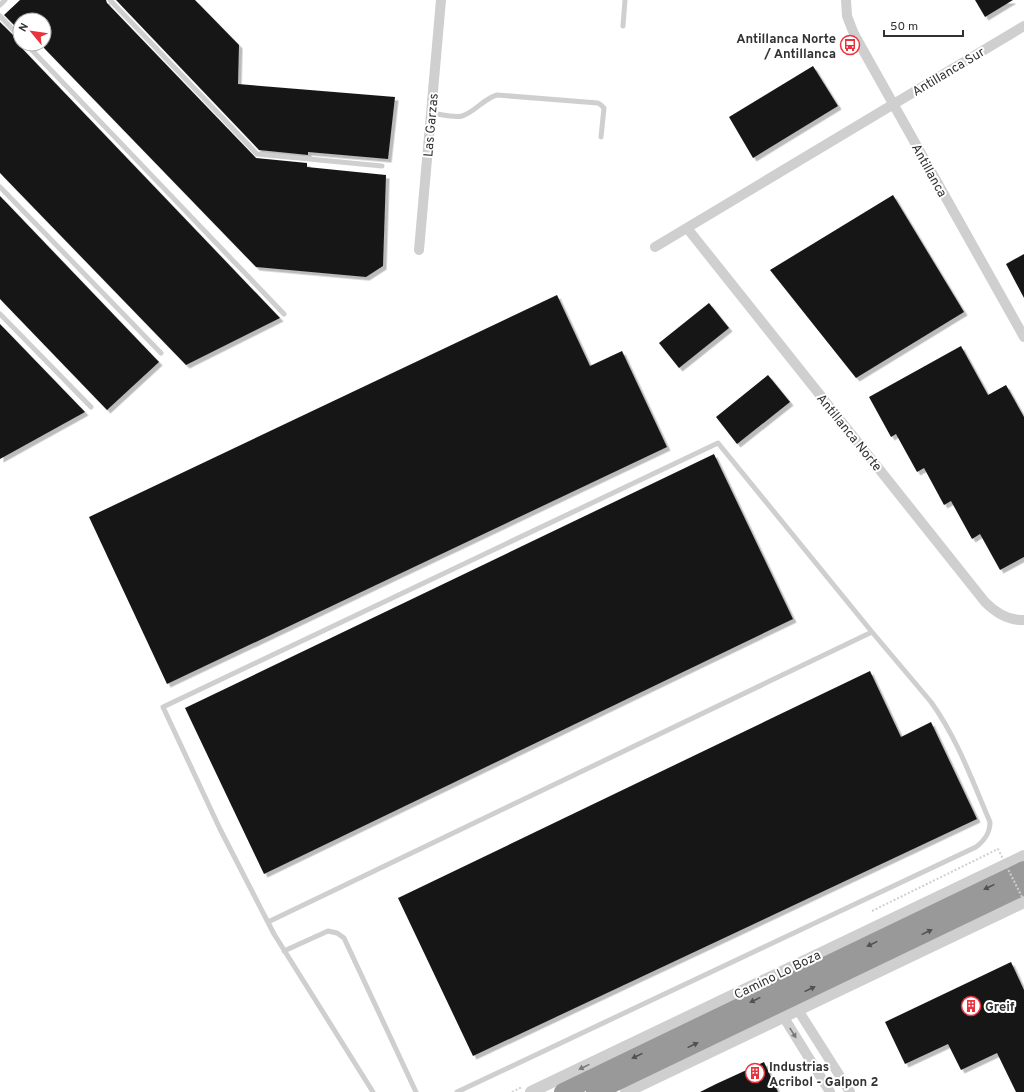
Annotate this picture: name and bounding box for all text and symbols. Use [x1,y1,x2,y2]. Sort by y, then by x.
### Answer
north arrow [12,12,52,52]
scale bar [884,12,963,38]
text: 50 m [890,19,918,35]
text: N [16,21,32,34]
place label: Antillanca Norte / Antillanca [736,32,836,63]
bus stop icon: Antillanca Norte / Antillanca [839,34,861,56]
street label: Antillanca Sur [910,45,988,101]
street label: Las Garzas [421,93,443,158]
street label: Antillanca [907,142,949,200]
street label: Antillanca Norte [812,391,885,475]
one-way arrow [983,884,995,890]
one-way arrow [922,929,933,935]
one-way arrow [866,941,877,947]
street label: Camino Lo Boza [732,948,824,1004]
one-way arrow [805,986,816,992]
building icon: Greif [960,995,982,1017]
one-way arrow [749,997,760,1003]
place label: Greif [985,1000,1015,1016]
one-way arrow [789,1028,797,1038]
one-way arrow [687,1042,699,1048]
one-way arrow [632,1053,643,1059]
place label: Industrias Acribol - Galpon 2 [769,1060,878,1091]
building icon: Industrias Acribol - Galpon 2 [744,1062,766,1084]
one-way arrow [578,1064,589,1070]

